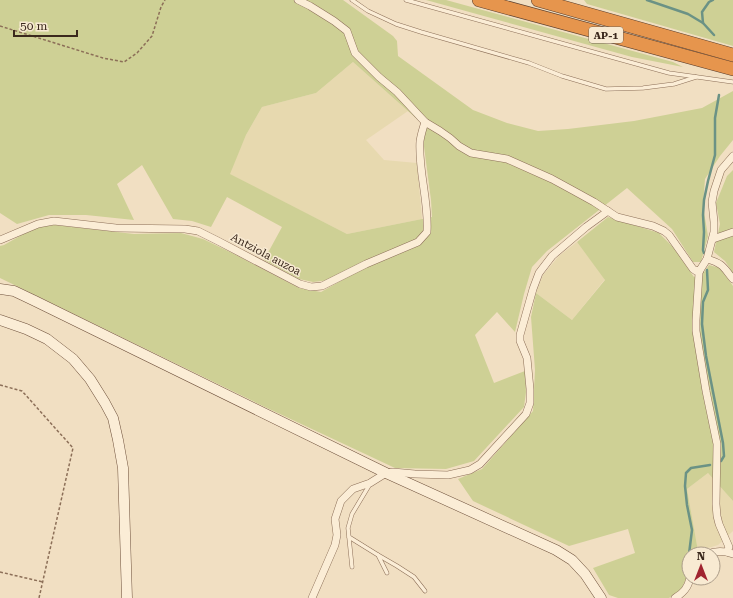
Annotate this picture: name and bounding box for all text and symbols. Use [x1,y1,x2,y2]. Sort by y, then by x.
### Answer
scale bar [14,12,77,38]
text: 50 m [20,19,47,33]
road number: AP-1 [589,27,623,43]
street label: Antziola auzoa [229,231,303,278]
north arrow [681,546,721,586]
text: N [697,550,706,563]

